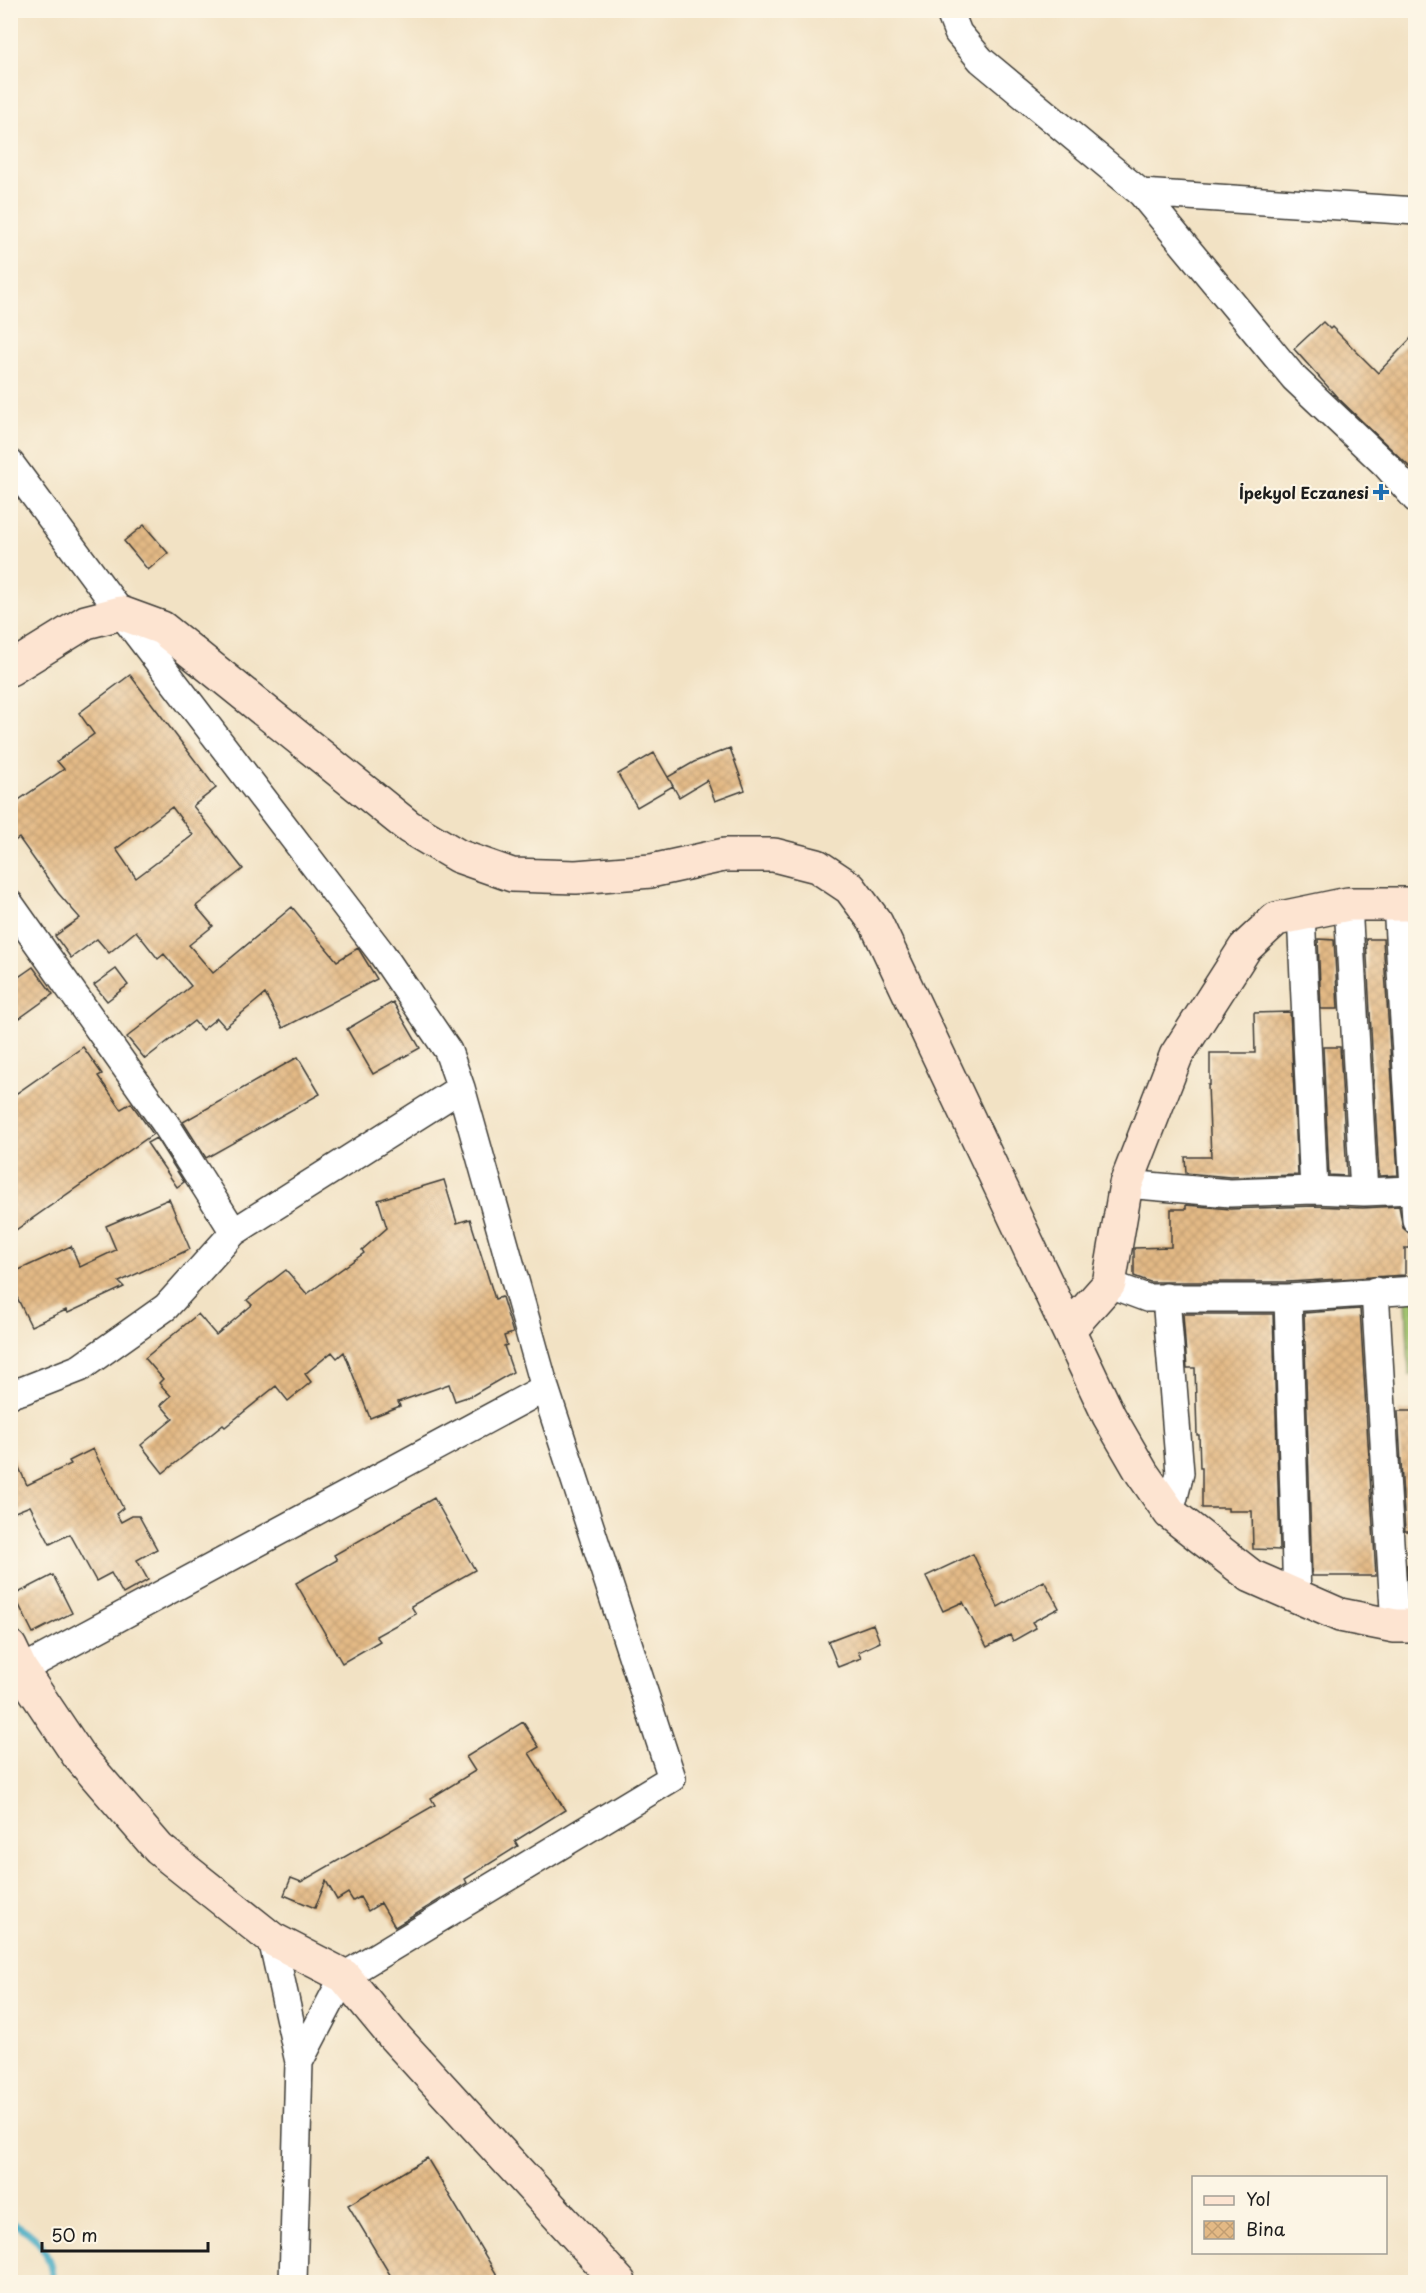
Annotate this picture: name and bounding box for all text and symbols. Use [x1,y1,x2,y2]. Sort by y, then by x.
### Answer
place label: İpekyol Eczanesi [1239,480,1369,504]
marker: İpekyol Eczanesi [1374,485,1388,499]
legend [1192,2176,1387,2254]
text: Yol [1246,2185,1271,2212]
scale bar [42,2215,208,2253]
text: Bina [1246,2215,1286,2242]
text: 50 m [51,2221,98,2248]

